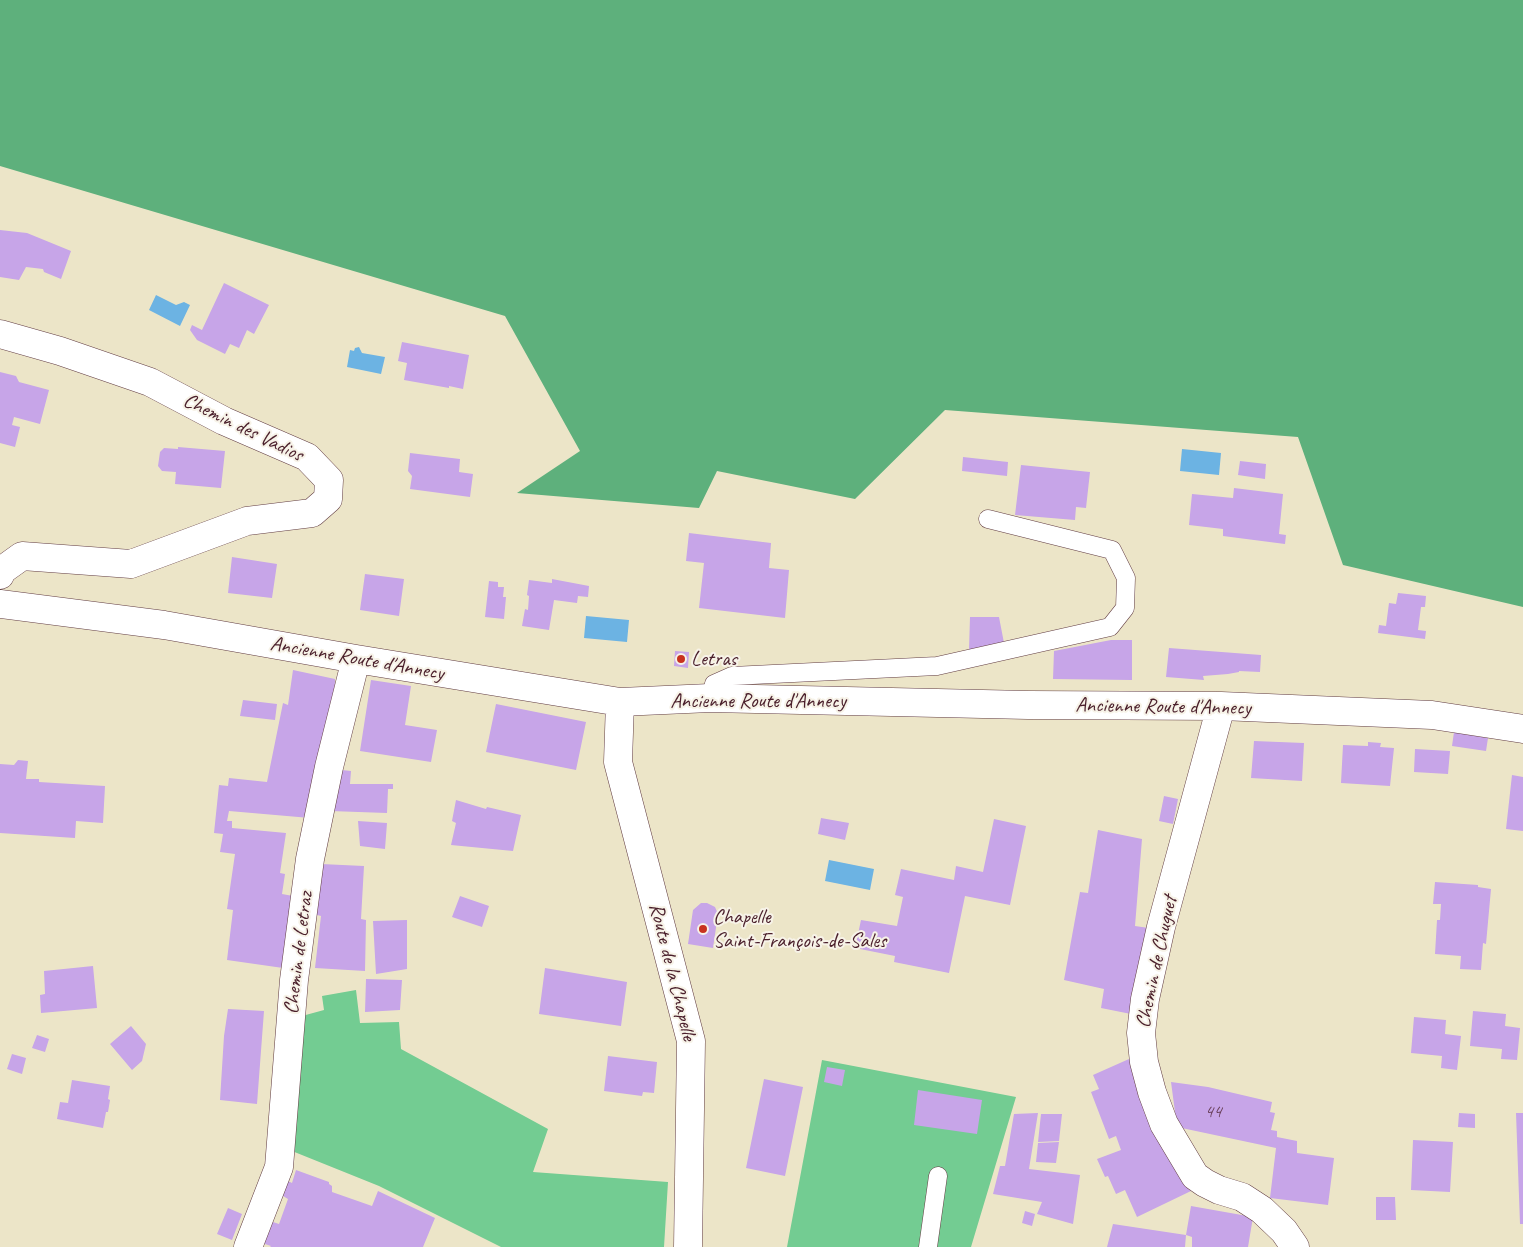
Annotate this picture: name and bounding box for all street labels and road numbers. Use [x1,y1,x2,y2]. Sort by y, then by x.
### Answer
street label: Chemin des Vadios [179,388,307,468]
street label: Ancienne Route d'Annecy [268,631,446,687]
street label: Ancienne Route d'Annecy [670,688,846,714]
street label: Ancienne Route d'Annecy [1075,693,1251,721]
street label: Chemin de Letraz [279,890,319,1016]
street label: Chemin de Chuguet [1131,894,1183,1030]
street label: Route de la Chapelle [643,901,701,1043]

